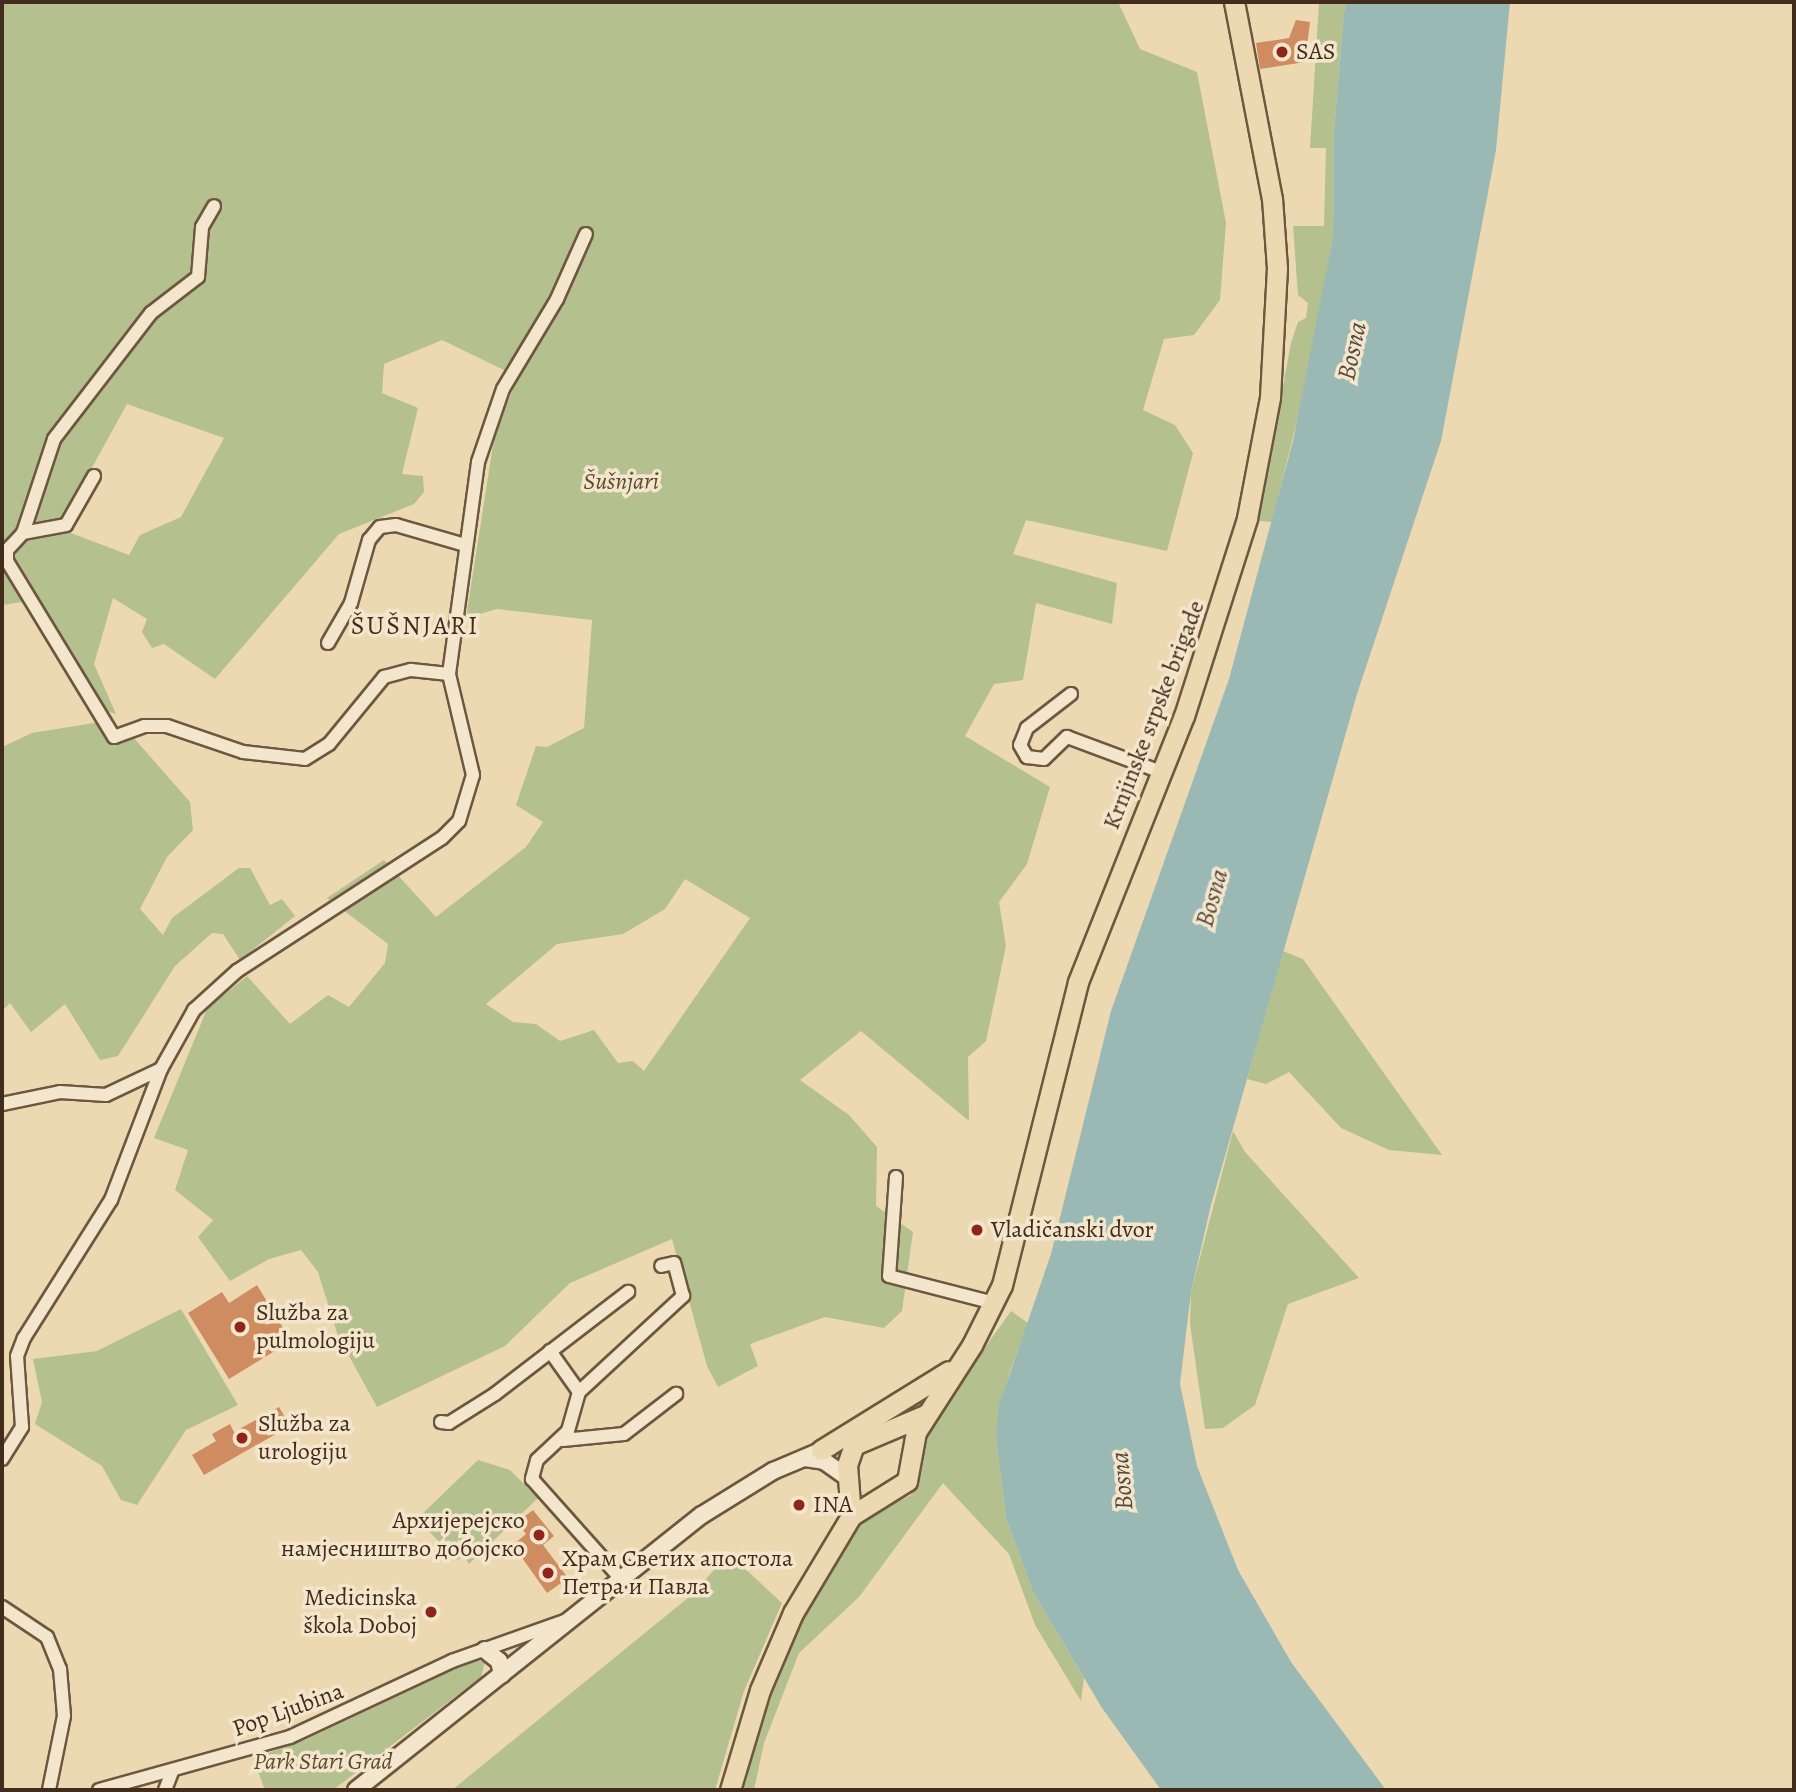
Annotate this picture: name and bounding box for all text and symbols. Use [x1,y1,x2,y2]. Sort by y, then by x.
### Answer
place label: SAS [1296,38,1335,66]
marker: SAS [1274,44,1290,60]
water label: Bosna [1331,319,1373,383]
park label: Šušnjari [583,468,659,496]
street label: Krnjinske srpske brigade [1097,597,1211,833]
district label: ŠUŠNJARI [352,610,478,642]
water label: Bosna [1189,865,1235,931]
place label: Vladičanski dvor [991,1216,1154,1244]
marker: Vladičanski dvor [969,1222,985,1238]
place label: Služba za pulmologiju [256,1299,375,1355]
marker: Služba za pulmologiju [230,1317,250,1337]
place label: Služba za urologiju [258,1410,351,1466]
marker: Služba za urologiju [232,1428,252,1448]
water label: Bosna [1104,1450,1140,1512]
place label: INA [813,1491,853,1519]
marker: INA [791,1497,807,1513]
place label: Архијерејско намјесништво добојско [281,1507,525,1563]
marker: Архијерејско намјесништво добојско [531,1527,547,1543]
place label: Храм Светих апостола Петра и Павла [562,1545,793,1601]
marker: Храм Светих апостола Петра и Павла [540,1565,556,1581]
place label: Medicinska škola Doboj [303,1584,417,1640]
marker: Medicinska škola Doboj [423,1604,439,1620]
street label: Pop Ljubina [229,1677,347,1743]
park label: Park Stari Grad [253,1748,393,1776]

